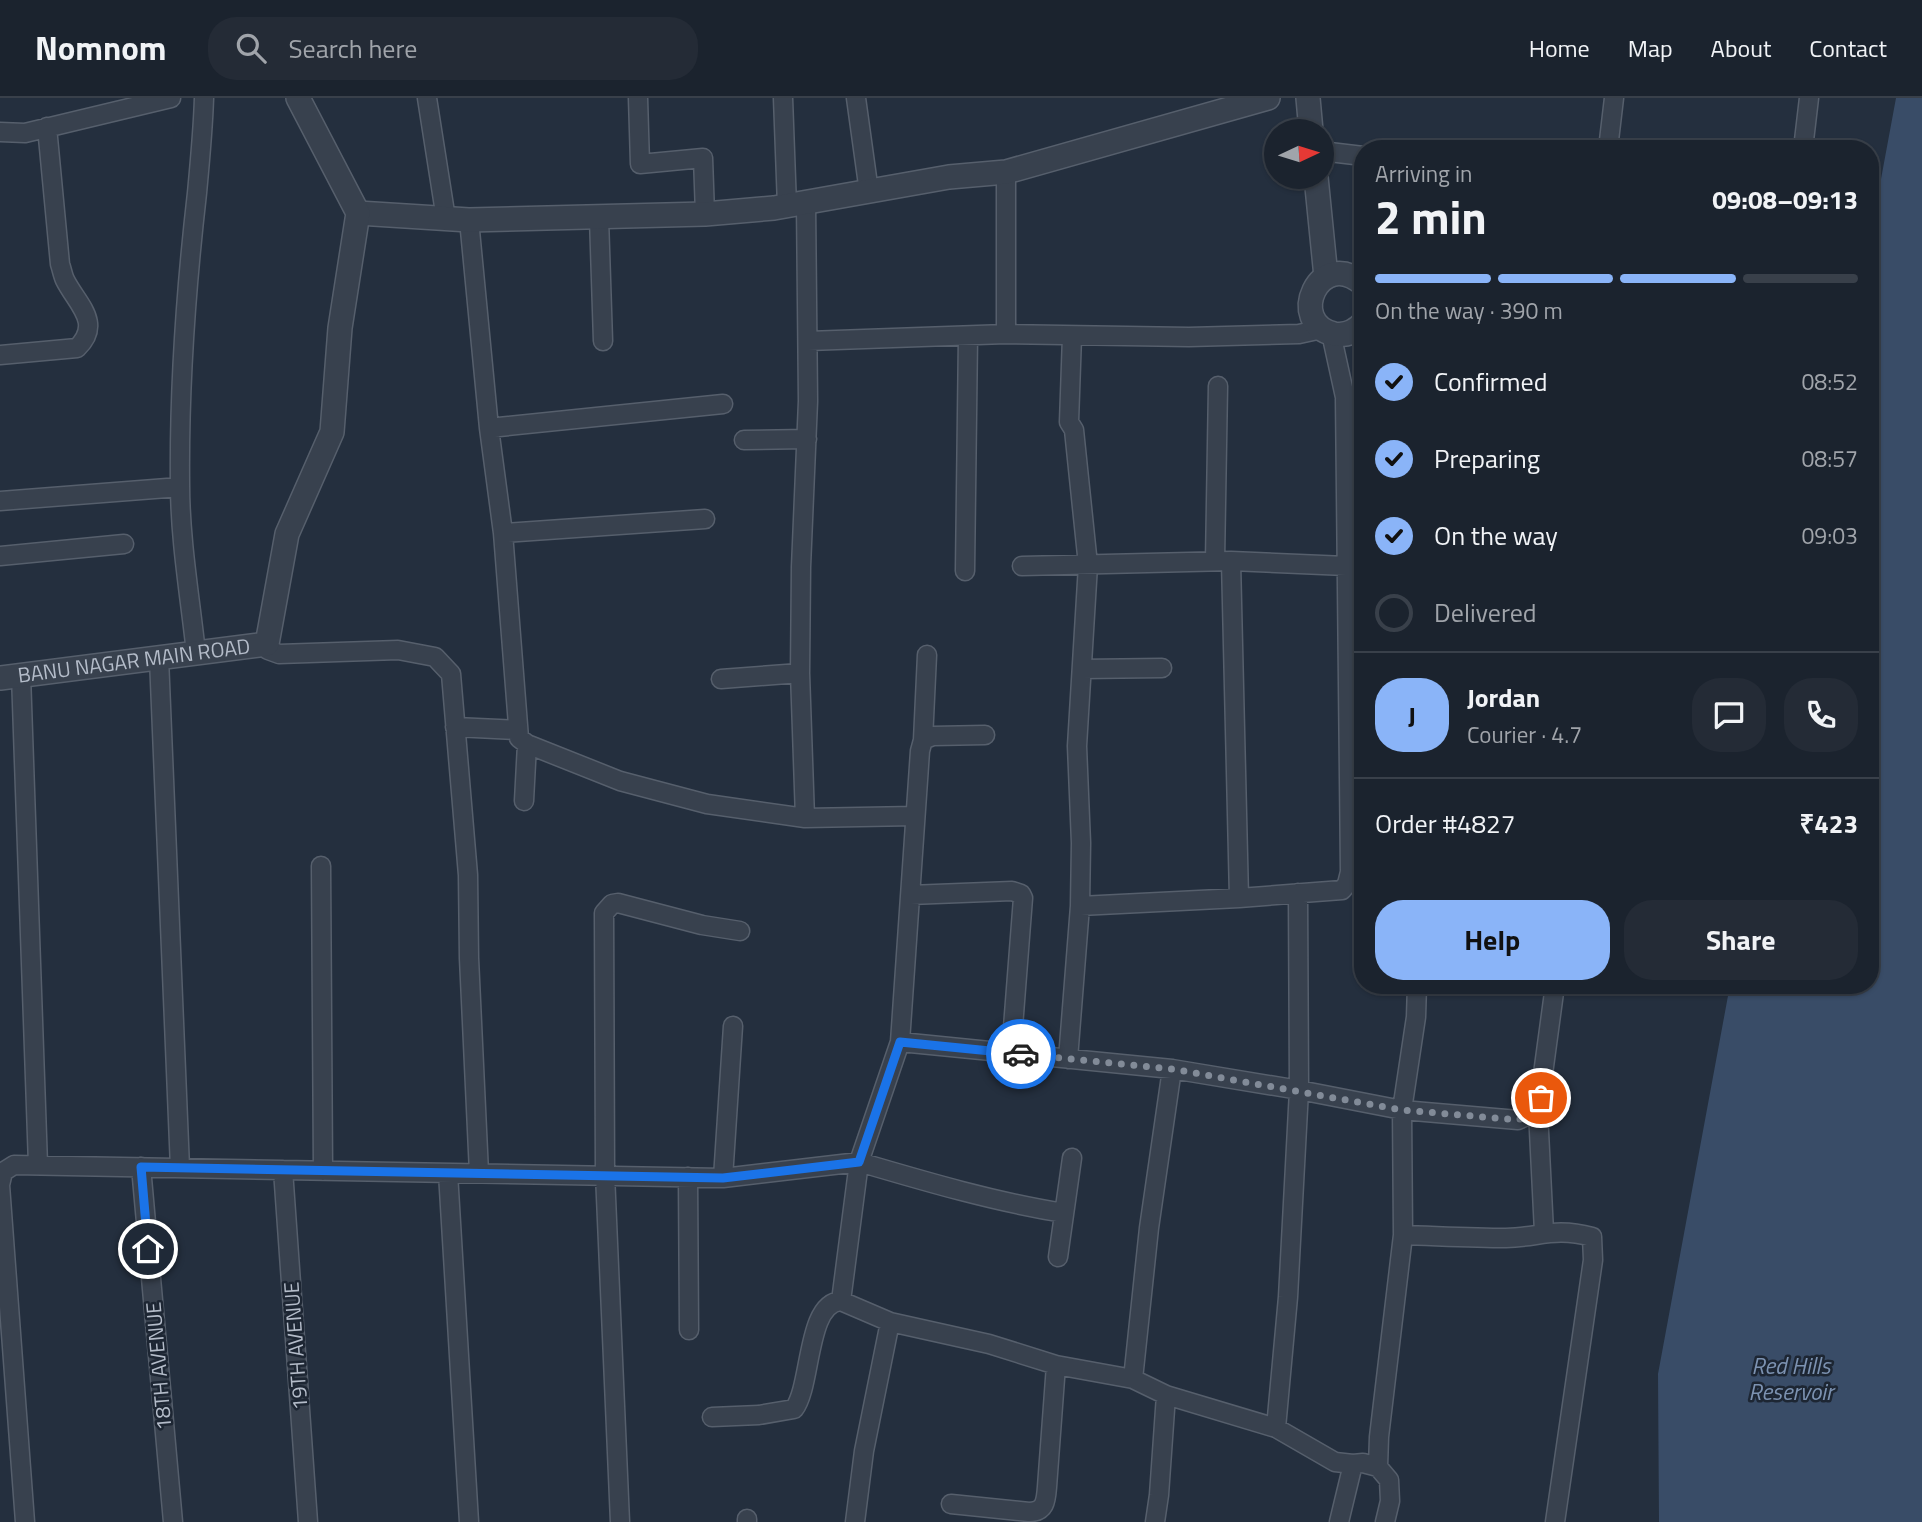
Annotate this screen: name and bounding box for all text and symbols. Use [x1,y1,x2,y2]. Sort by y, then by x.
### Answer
search box [208,17,698,80]
text: Nomnom [35,23,166,73]
icon: search [232,29,270,67]
text: Search here [288,29,417,68]
text: Home [1529,30,1590,66]
text: Map [1628,30,1673,66]
text: About [1711,30,1771,66]
text: Contact [1809,30,1887,66]
north arrow [1264,119,1334,189]
map controls [1264,119,1334,189]
text: Arriving in [1375,156,1472,191]
text: 09:08–09:13 [1712,180,1858,219]
text: 2 min [1375,182,1487,252]
text: On the way · 390 m [1375,293,1563,328]
text: Confirmed [1434,362,1548,401]
icon: check [1375,363,1413,401]
text: 08:52 [1801,364,1858,399]
text: Preparing [1434,439,1540,478]
icon: check [1375,440,1413,478]
text: 08:57 [1801,441,1858,476]
text: On the way [1434,516,1558,555]
icon: check [1375,517,1413,555]
text: 09:03 [1801,518,1858,553]
text: Delivered [1434,593,1537,632]
street label: BANU NAGAR MAIN ROAD [16,629,252,691]
text: Jordan [1467,678,1540,717]
button: chat [1692,678,1766,752]
button: phone [1784,678,1858,752]
text: J [1408,696,1416,735]
text: Courier · 4.7 [1467,717,1582,752]
text: Order #4827 [1375,804,1515,843]
text: ₹423 [1799,804,1858,843]
button: Help [1375,900,1610,980]
button: Share [1624,900,1858,980]
courier [986,1019,1056,1089]
icon: car [1002,1035,1040,1073]
pin [1511,1068,1571,1128]
icon: bag [1522,1079,1560,1117]
pin [118,1219,178,1279]
icon: home [129,1230,167,1268]
street label: 19TH AVENUE [275,1281,315,1411]
street label: 18TH AVENUE [136,1301,180,1431]
water label: Red Hills Reservoir [1749,1348,1836,1409]

